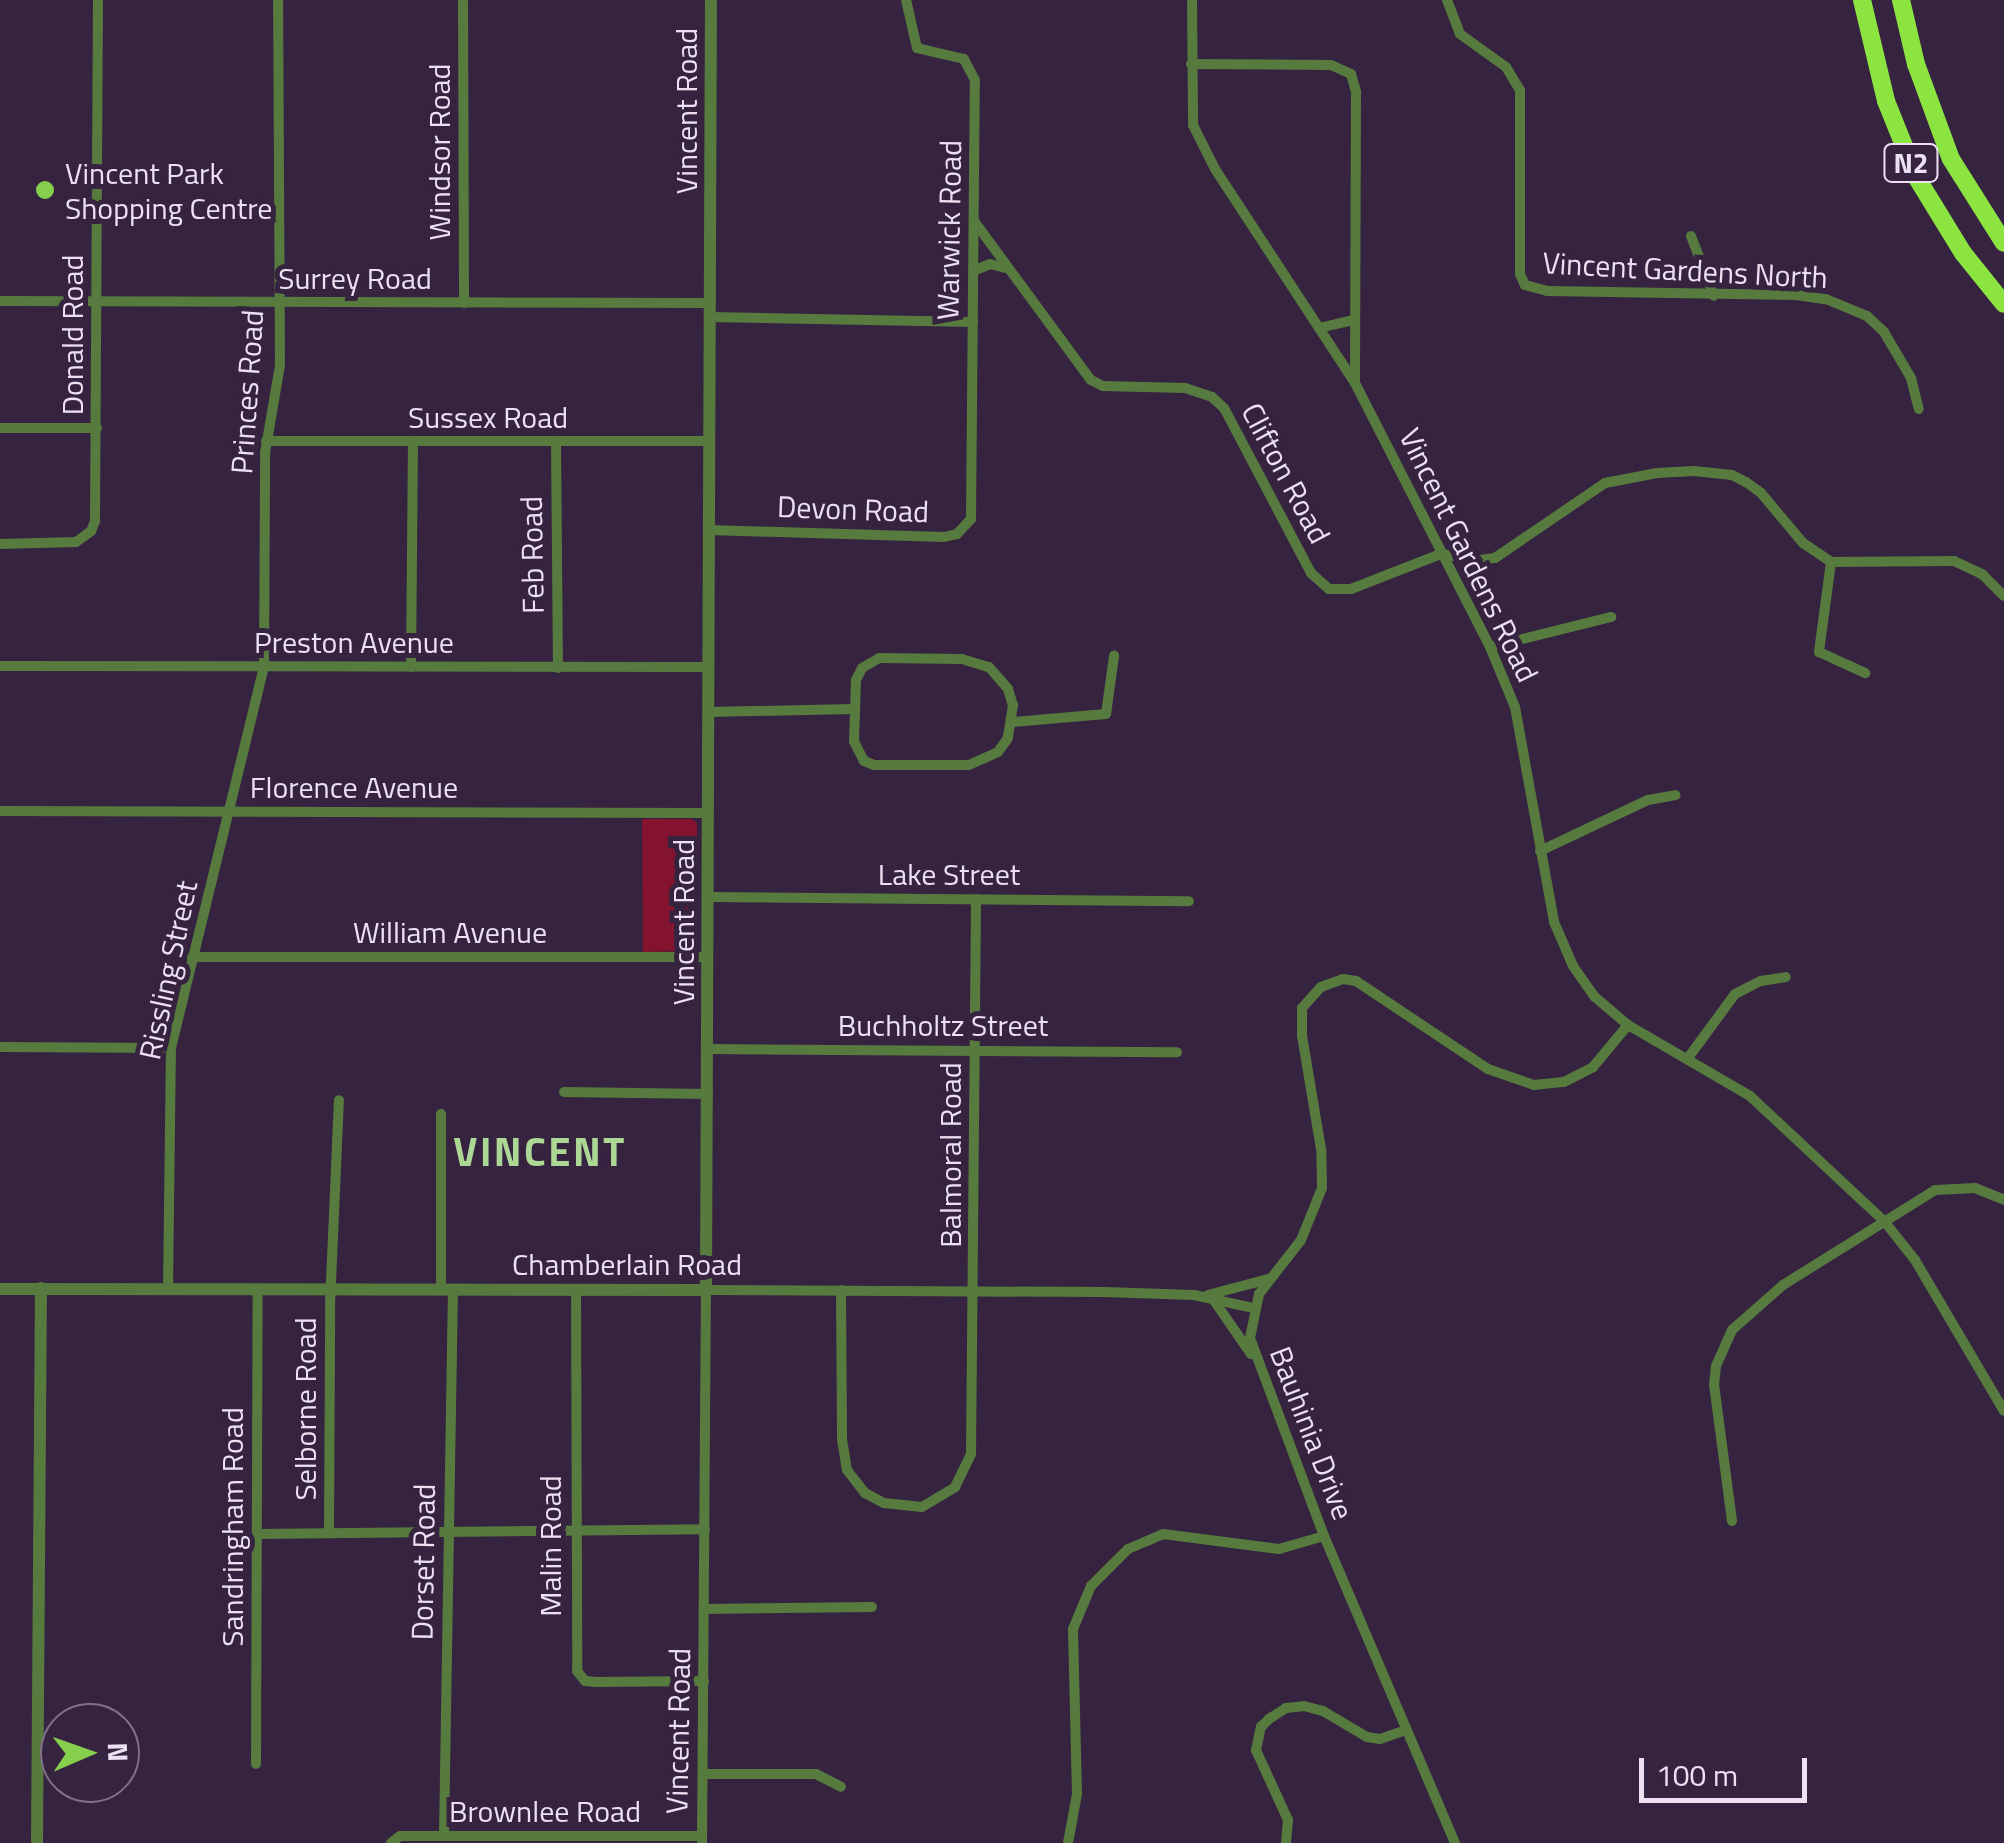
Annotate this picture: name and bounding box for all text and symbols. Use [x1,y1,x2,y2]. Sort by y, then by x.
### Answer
street label: Vincent Road [668,28,704,194]
street label: Windsor Road [421,64,457,240]
street label: Warwick Road [929,140,969,320]
road number: N2 [1881,140,1941,186]
place label: Vincent Park Shopping Centre [65,155,272,226]
marker: Vincent Park Shopping Centre [34,179,56,201]
street label: Vincent Gardens North [1541,245,1829,295]
street label: Donald Road [54,255,90,415]
street label: Surrey Road [278,260,432,296]
street label: Princes Road [223,309,271,475]
street label: Clifton Road [1234,397,1338,549]
street label: Sussex Road [408,399,568,435]
street label: Vincent Gardens Road [1392,422,1546,688]
street label: Devon Road [776,488,930,530]
street label: Feb Road [513,496,551,614]
street label: Preston Avenue [254,624,454,660]
street label: Florence Avenue [250,769,458,805]
street label: Vincent Road [665,839,701,1005]
street label: Lake Street [878,856,1020,892]
street label: Rissling Street [131,877,205,1063]
street label: William Avenue [353,914,547,950]
street label: Buchholtz Street [838,1007,1048,1043]
street label: Balmoral Road [932,1062,968,1248]
district label: VINCENT [453,1128,627,1176]
street label: Chamberlain Road [512,1246,742,1282]
street label: Selborne Road [287,1317,323,1501]
street label: Bauhinia Drive [1263,1342,1361,1524]
street label: Sandringham Road [214,1407,250,1647]
street label: Malin Road [532,1475,568,1617]
street label: Dorset Road [404,1483,442,1641]
street label: Vincent Road [659,1648,697,1814]
north arrow [40,1703,140,1803]
scale bar [1644,1738,1812,1800]
text: N [97,1742,140,1762]
text: 100 m [1656,1752,1738,1798]
street label: Brownlee Road [449,1793,641,1829]

